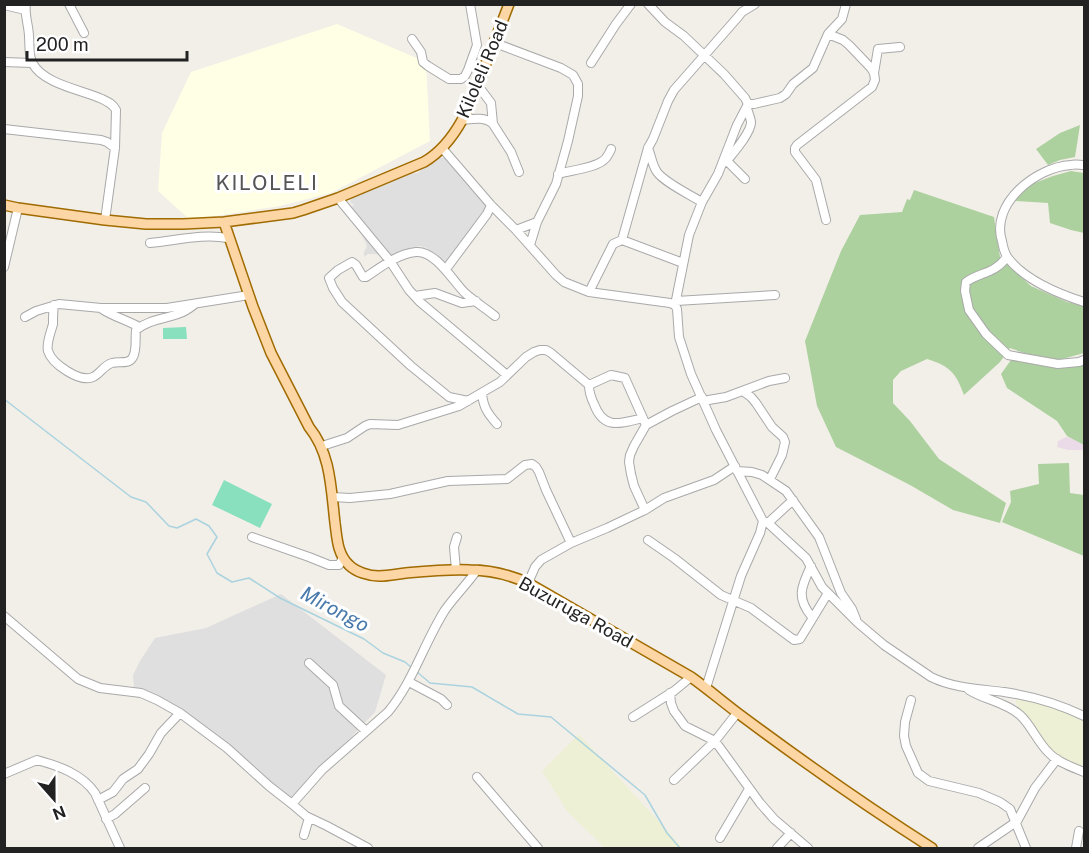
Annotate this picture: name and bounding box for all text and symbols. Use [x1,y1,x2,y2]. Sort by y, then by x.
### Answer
street label: Kiloleli Road [452,17,512,121]
scale bar [27,24,188,62]
text: 200 m [36,34,89,55]
district label: KILOLELI [216,170,318,195]
street label: Buzuruga Road [515,572,637,652]
water label: Mirongo [297,581,373,637]
north arrow [24,769,84,829]
text: N [50,801,68,824]

